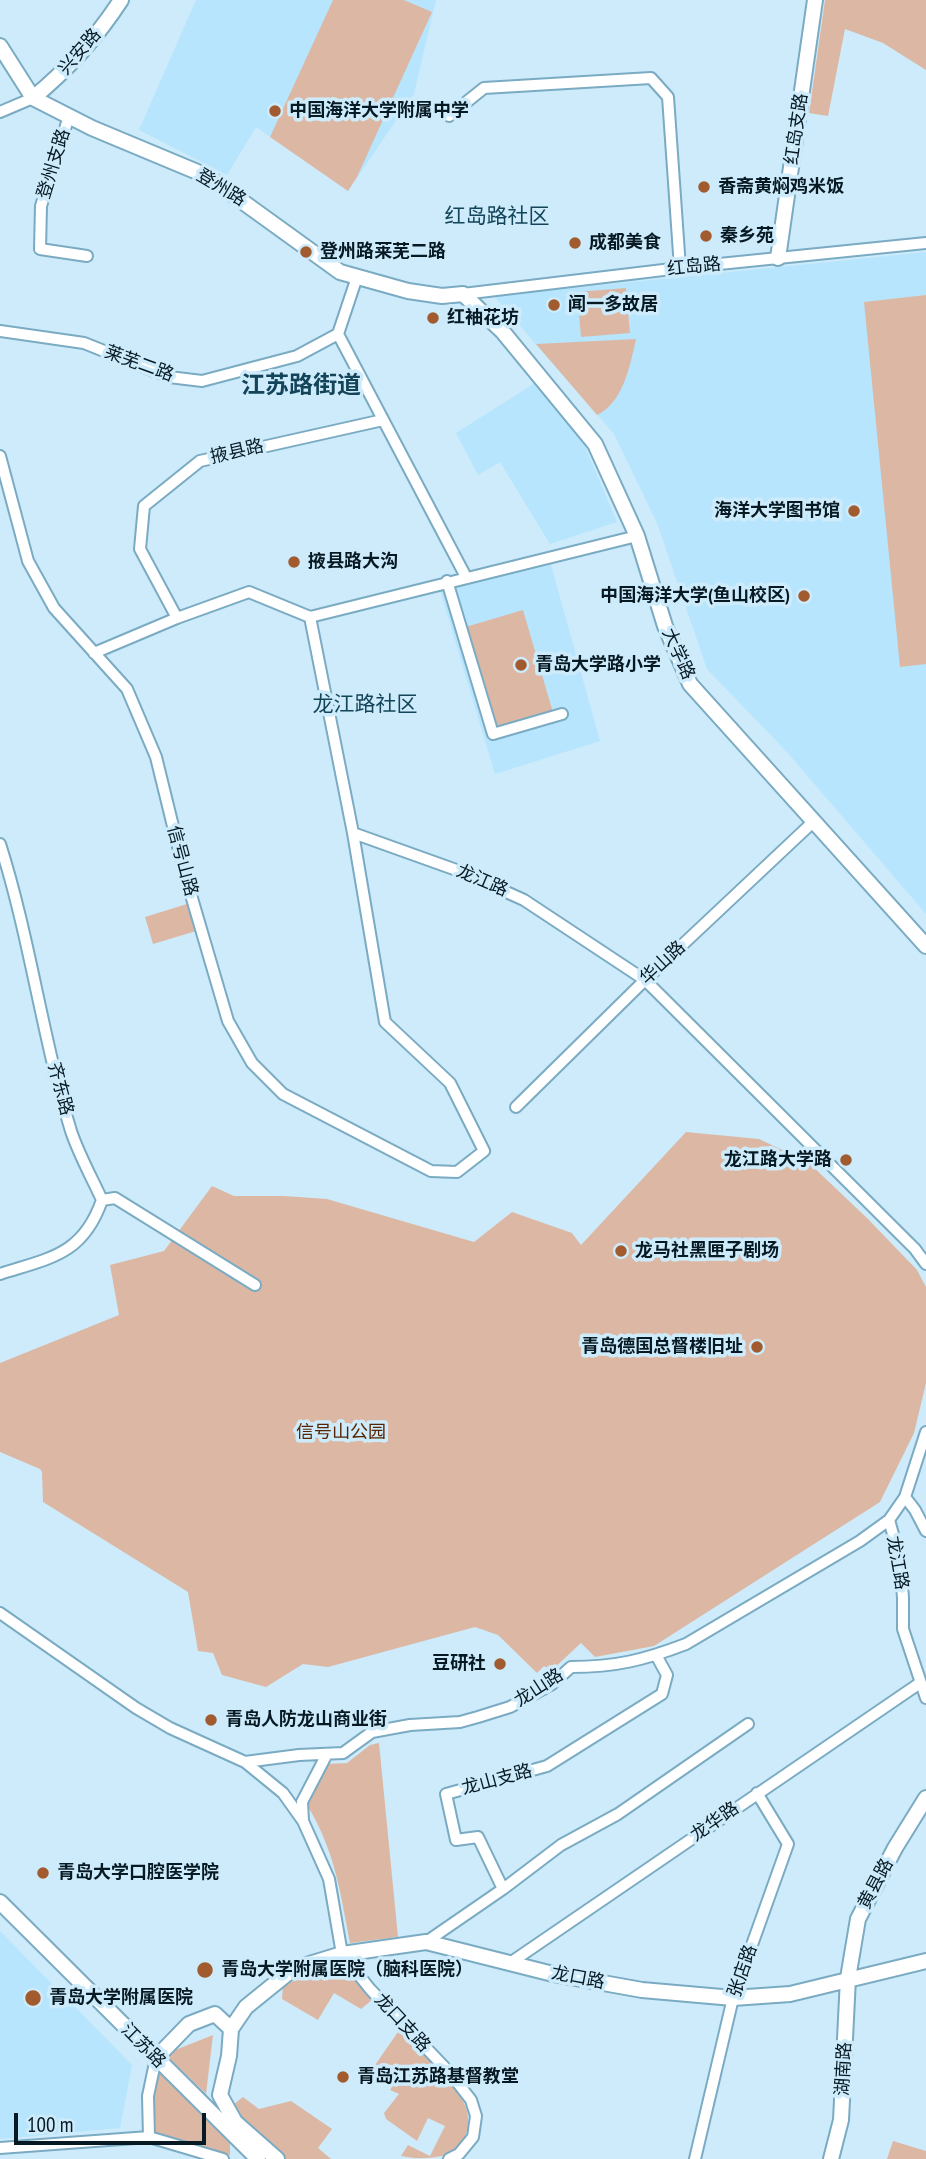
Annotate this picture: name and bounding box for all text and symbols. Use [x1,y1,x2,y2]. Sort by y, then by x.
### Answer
street label: 兴安路 [54,25,106,79]
street label: 红岛支路 [781,92,813,166]
place label: 中国海洋大学附属中学 [289,100,469,122]
marker: 中国海洋大学附属中学 [267,103,283,119]
street label: 登州支路 [33,126,75,202]
street label: 登州路 [192,165,250,211]
place label: 香斋黄焖鸡米饭 [718,176,844,198]
marker: 香斋黄焖鸡米饭 [696,179,712,195]
district label: 红岛路社区 [445,204,549,230]
place label: 秦乡苑 [720,225,774,247]
marker: 秦乡苑 [698,228,714,244]
place label: 成都美食 [589,232,661,254]
marker: 成都美食 [567,235,583,251]
place label: 登州路莱芜二路 [320,241,446,263]
marker: 登州路莱芜二路 [298,244,314,260]
street label: 红岛路 [666,253,722,281]
place label: 闻一多故居 [568,294,658,316]
marker: 闻一多故居 [546,297,562,313]
place label: 红袖花坊 [447,307,519,329]
marker: 红袖花坊 [425,310,441,326]
street label: 莱芜二路 [101,342,177,386]
district label: 江苏路街道 [241,372,361,400]
street label: 掖县路 [208,435,266,469]
place label: 海洋大学图书馆 [714,500,840,522]
marker: 海洋大学图书馆 [846,503,862,519]
place label: 掖县路大沟 [308,551,398,573]
marker: 掖县路大沟 [286,554,302,570]
place label: 中国海洋大学(鱼山校区) [600,585,790,607]
marker: 中国海洋大学(鱼山校区) [796,588,812,604]
street label: 大学路 [657,625,699,683]
place label: 青岛大学路小学 [535,654,661,676]
marker: 青岛大学路小学 [513,657,529,673]
district label: 龙江路社区 [313,692,417,718]
street label: 信号山路 [162,823,202,899]
street label: 龙江路 [453,861,511,901]
street label: 华山路 [636,937,690,989]
street label: 齐东路 [43,1060,77,1118]
place label: 龙江路大学路 [724,1149,832,1171]
marker: 龙江路大学路 [838,1152,854,1168]
place label: 龙马社黑匣子剧场 [635,1240,779,1262]
marker: 龙马社黑匣子剧场 [613,1243,629,1259]
place label: 青岛德国总督楼旧址 [581,1336,743,1358]
marker: 青岛德国总督楼旧址 [749,1339,765,1355]
park label: 信号山公园 [296,1422,386,1444]
street label: 龙江路 [882,1535,912,1591]
place label: 豆研社 [432,1653,486,1675]
marker: 豆研社 [492,1656,508,1672]
street label: 龙山路 [510,1664,568,1712]
place label: 青岛人防龙山商业街 [225,1709,387,1731]
marker: 青岛人防龙山商业街 [203,1712,219,1728]
street label: 龙山支路 [459,1760,535,1800]
street label: 龙华路 [687,1798,743,1846]
street label: 黄县路 [854,1855,898,1913]
place label: 青岛大学口腔医学院 [57,1862,219,1884]
marker: 青岛大学口腔医学院 [35,1865,51,1881]
street label: 张店路 [724,1942,762,2000]
place label: 青岛大学附属医院（脑科医院） [221,1959,473,1981]
marker: 青岛大学附属医院（脑科医院） [195,1960,215,1980]
street label: 龙口路 [549,1962,607,1994]
place label: 青岛大学附属医院 [49,1987,193,2009]
marker: 青岛大学附属医院 [23,1988,43,2008]
street label: 龙口支路 [370,1989,434,2057]
street label: 江苏路 [116,2019,170,2073]
street label: 湖南路 [832,2041,856,2097]
place label: 青岛江苏路基督教堂 [357,2066,519,2088]
marker: 青岛江苏路基督教堂 [335,2069,351,2085]
scale bar [18,2100,210,2144]
text: 100 m [27,2111,73,2138]

